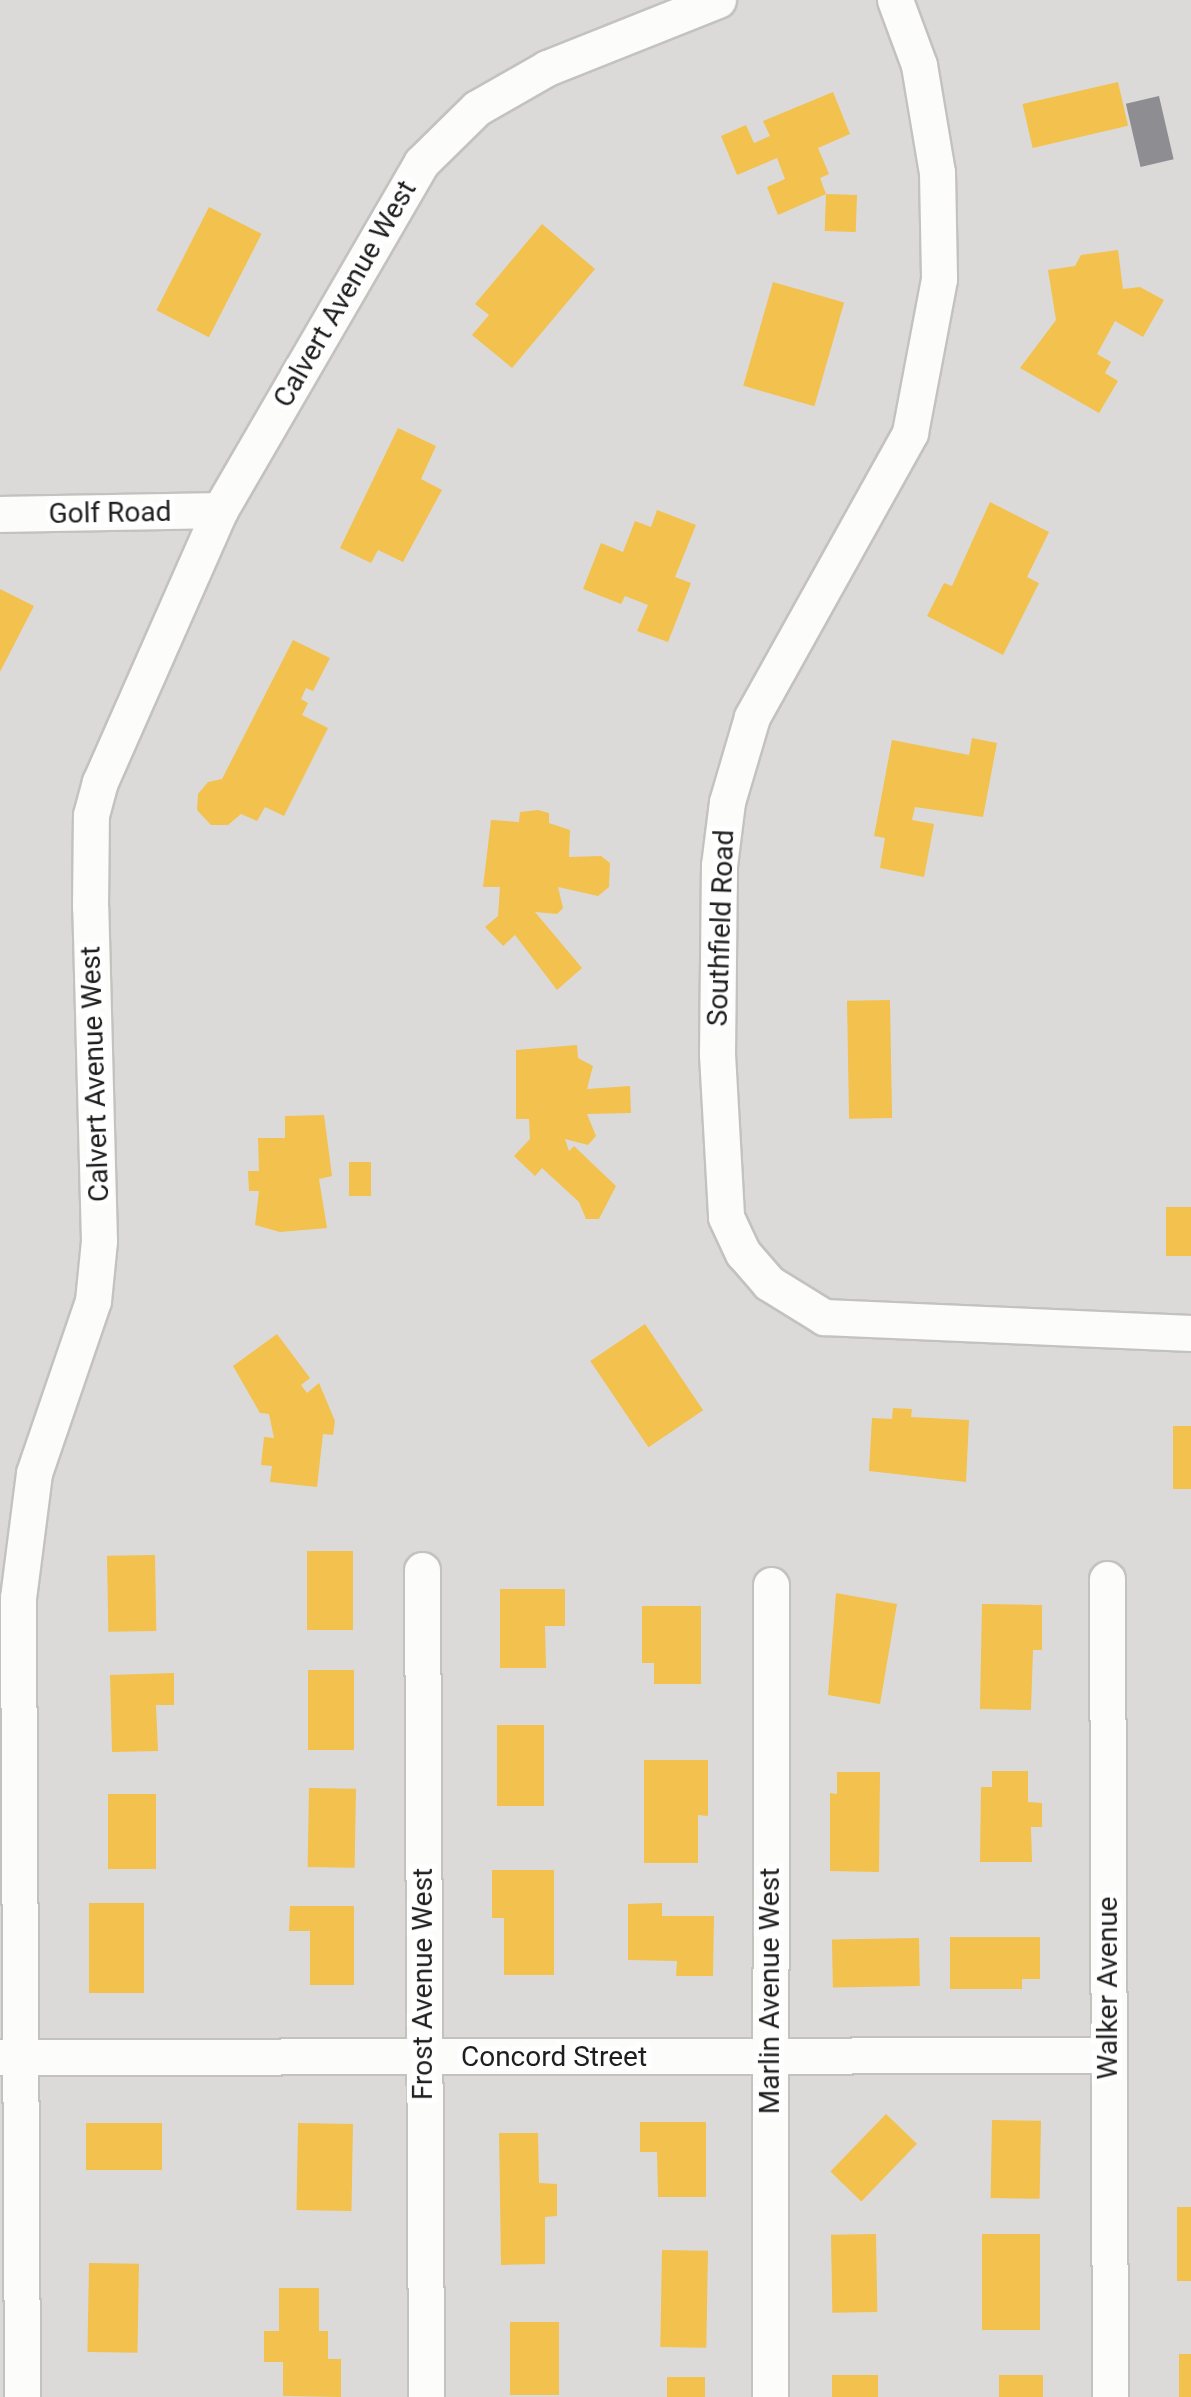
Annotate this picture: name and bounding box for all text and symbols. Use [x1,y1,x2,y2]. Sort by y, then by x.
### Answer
street label: Calvert Avenue West [266,175,424,413]
street label: Golf Road [48,495,172,531]
street label: Southfield Road [701,829,741,1027]
street label: Calvert Avenue West [74,945,116,1203]
street label: Frost Avenue West [406,1868,440,2100]
street label: Marlin Avenue West [753,1868,787,2114]
street label: Walker Avenue [1091,1896,1125,2080]
street label: Concord Street [461,2040,647,2074]

